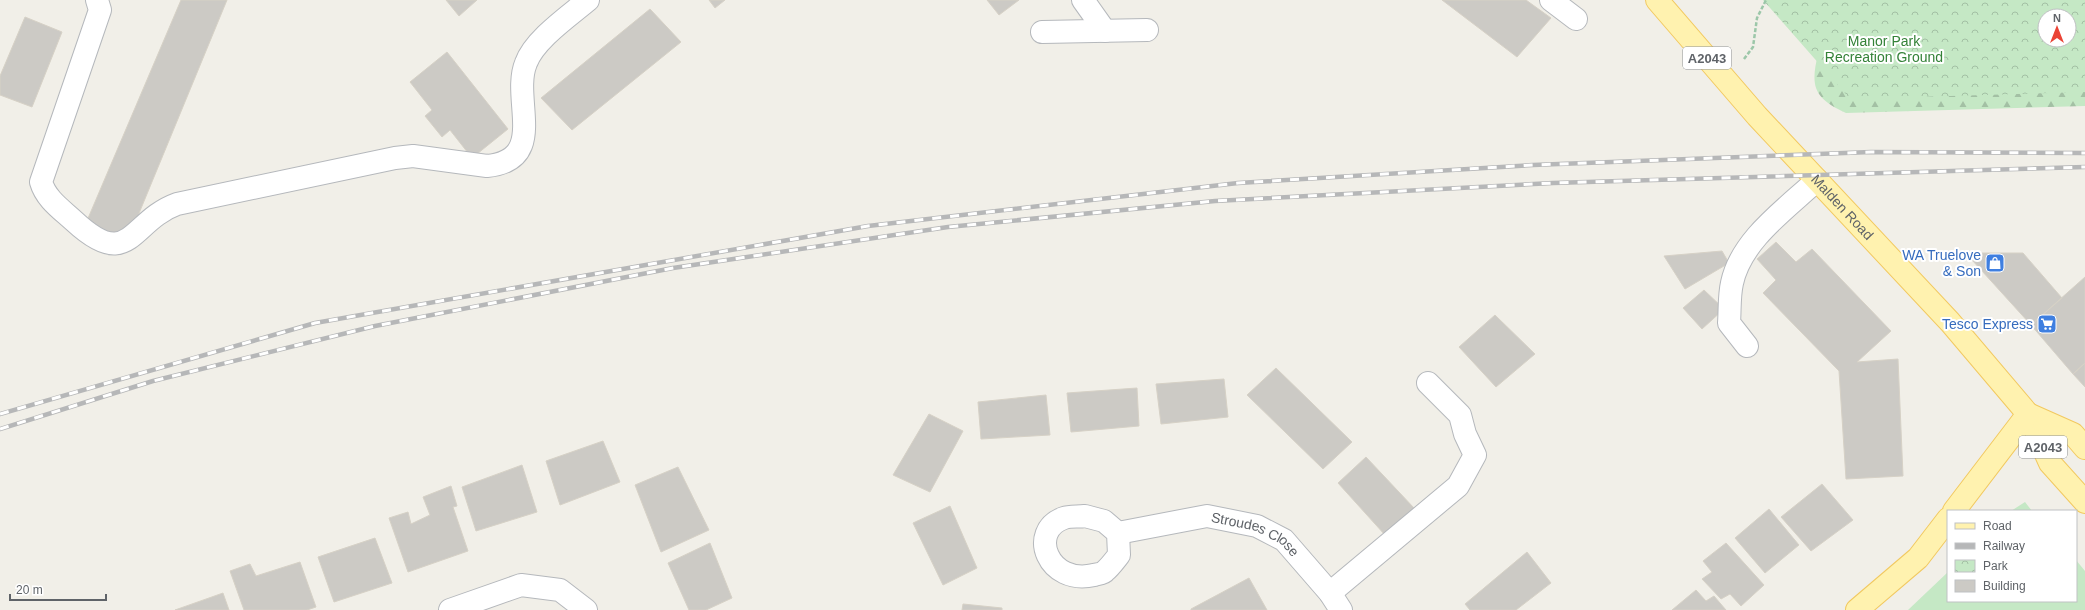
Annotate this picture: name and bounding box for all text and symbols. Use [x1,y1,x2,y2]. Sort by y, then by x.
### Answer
north arrow [2037,8,2077,48]
text: N [2053,12,2061,24]
park label: Manor Park Recreation Ground [1825,33,1943,65]
road number: A2043 [1683,47,1731,69]
street label: Malden Road [1808,171,1877,243]
place label: WA Truelove & Son [1902,247,1981,279]
shop icon: WA Truelove & Son [1984,252,2006,274]
supermarket icon: Tesco Express [2036,313,2058,335]
place label: Tesco Express [1942,316,2033,332]
road number: A2043 [2019,436,2067,458]
street label: Stroudes Close [1210,509,1303,560]
legend [1947,510,2077,602]
text: Road [1983,519,2012,533]
text: Railway [1983,539,2025,553]
text: Park [1983,559,2009,573]
scale bar [10,576,106,602]
text: Building [1983,579,2026,593]
text: 20 m [16,583,43,597]

